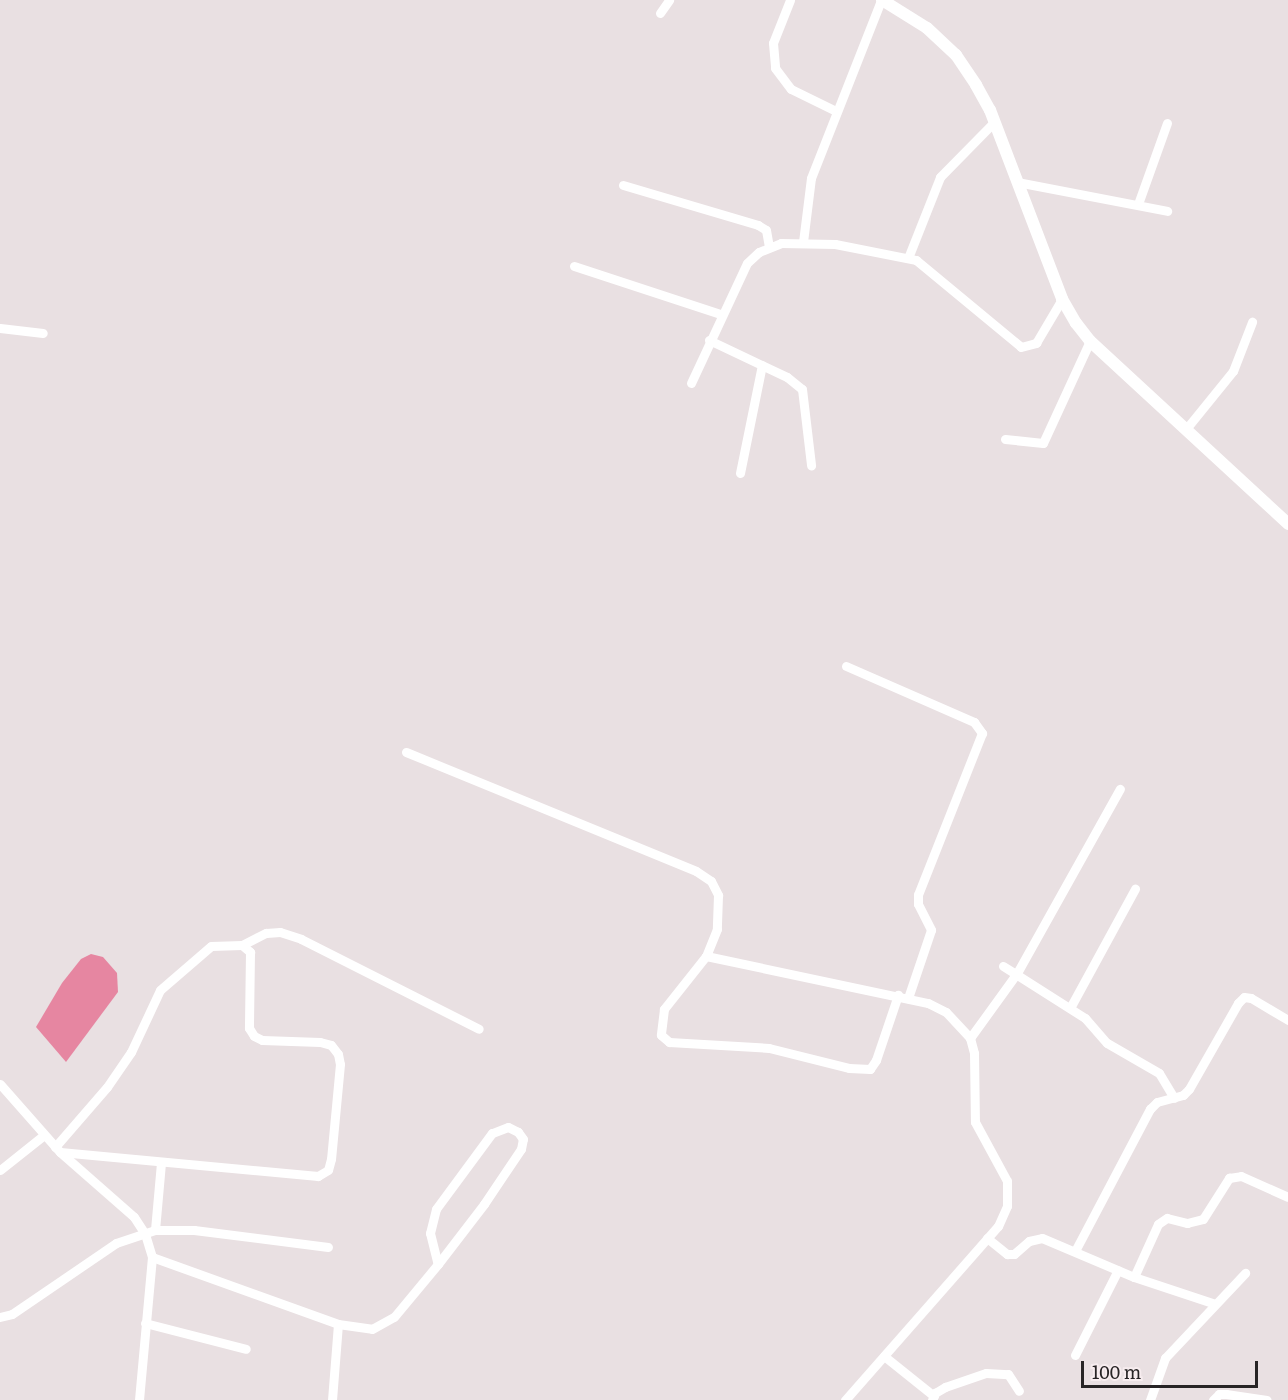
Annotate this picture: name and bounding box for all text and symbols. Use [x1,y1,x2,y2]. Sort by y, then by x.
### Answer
scale bar [1084,1349,1261,1387]
text: 100 m [1092,1358,1141,1385]

